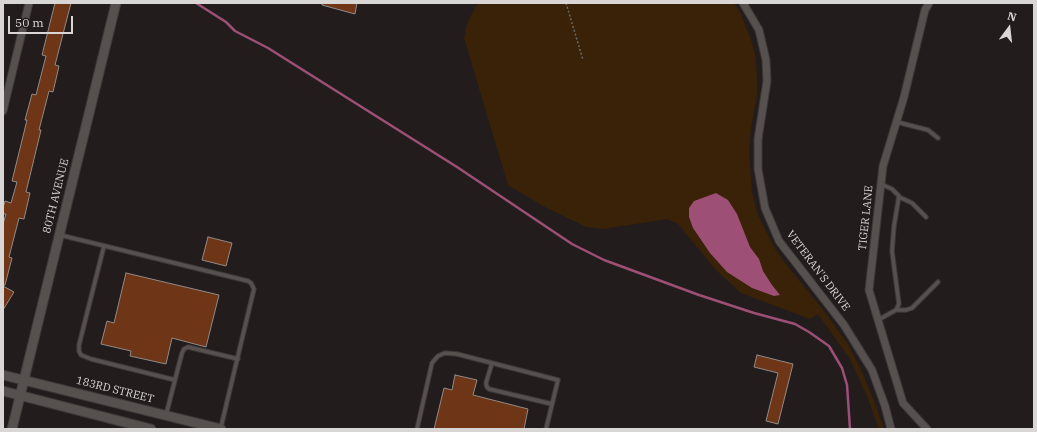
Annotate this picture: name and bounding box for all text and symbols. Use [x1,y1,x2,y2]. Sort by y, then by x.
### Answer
scale bar [10,8,75,34]
north arrow [989,8,1029,48]
text: N [1006,9,1018,24]
text: 50 m [15,15,44,30]
street label: 80TH AVENUE [40,157,72,235]
street label: TIGER LANE [856,185,876,251]
street label: VETERAN'S DRIVE [783,228,853,314]
street label: 183RD STREET [75,374,155,406]

